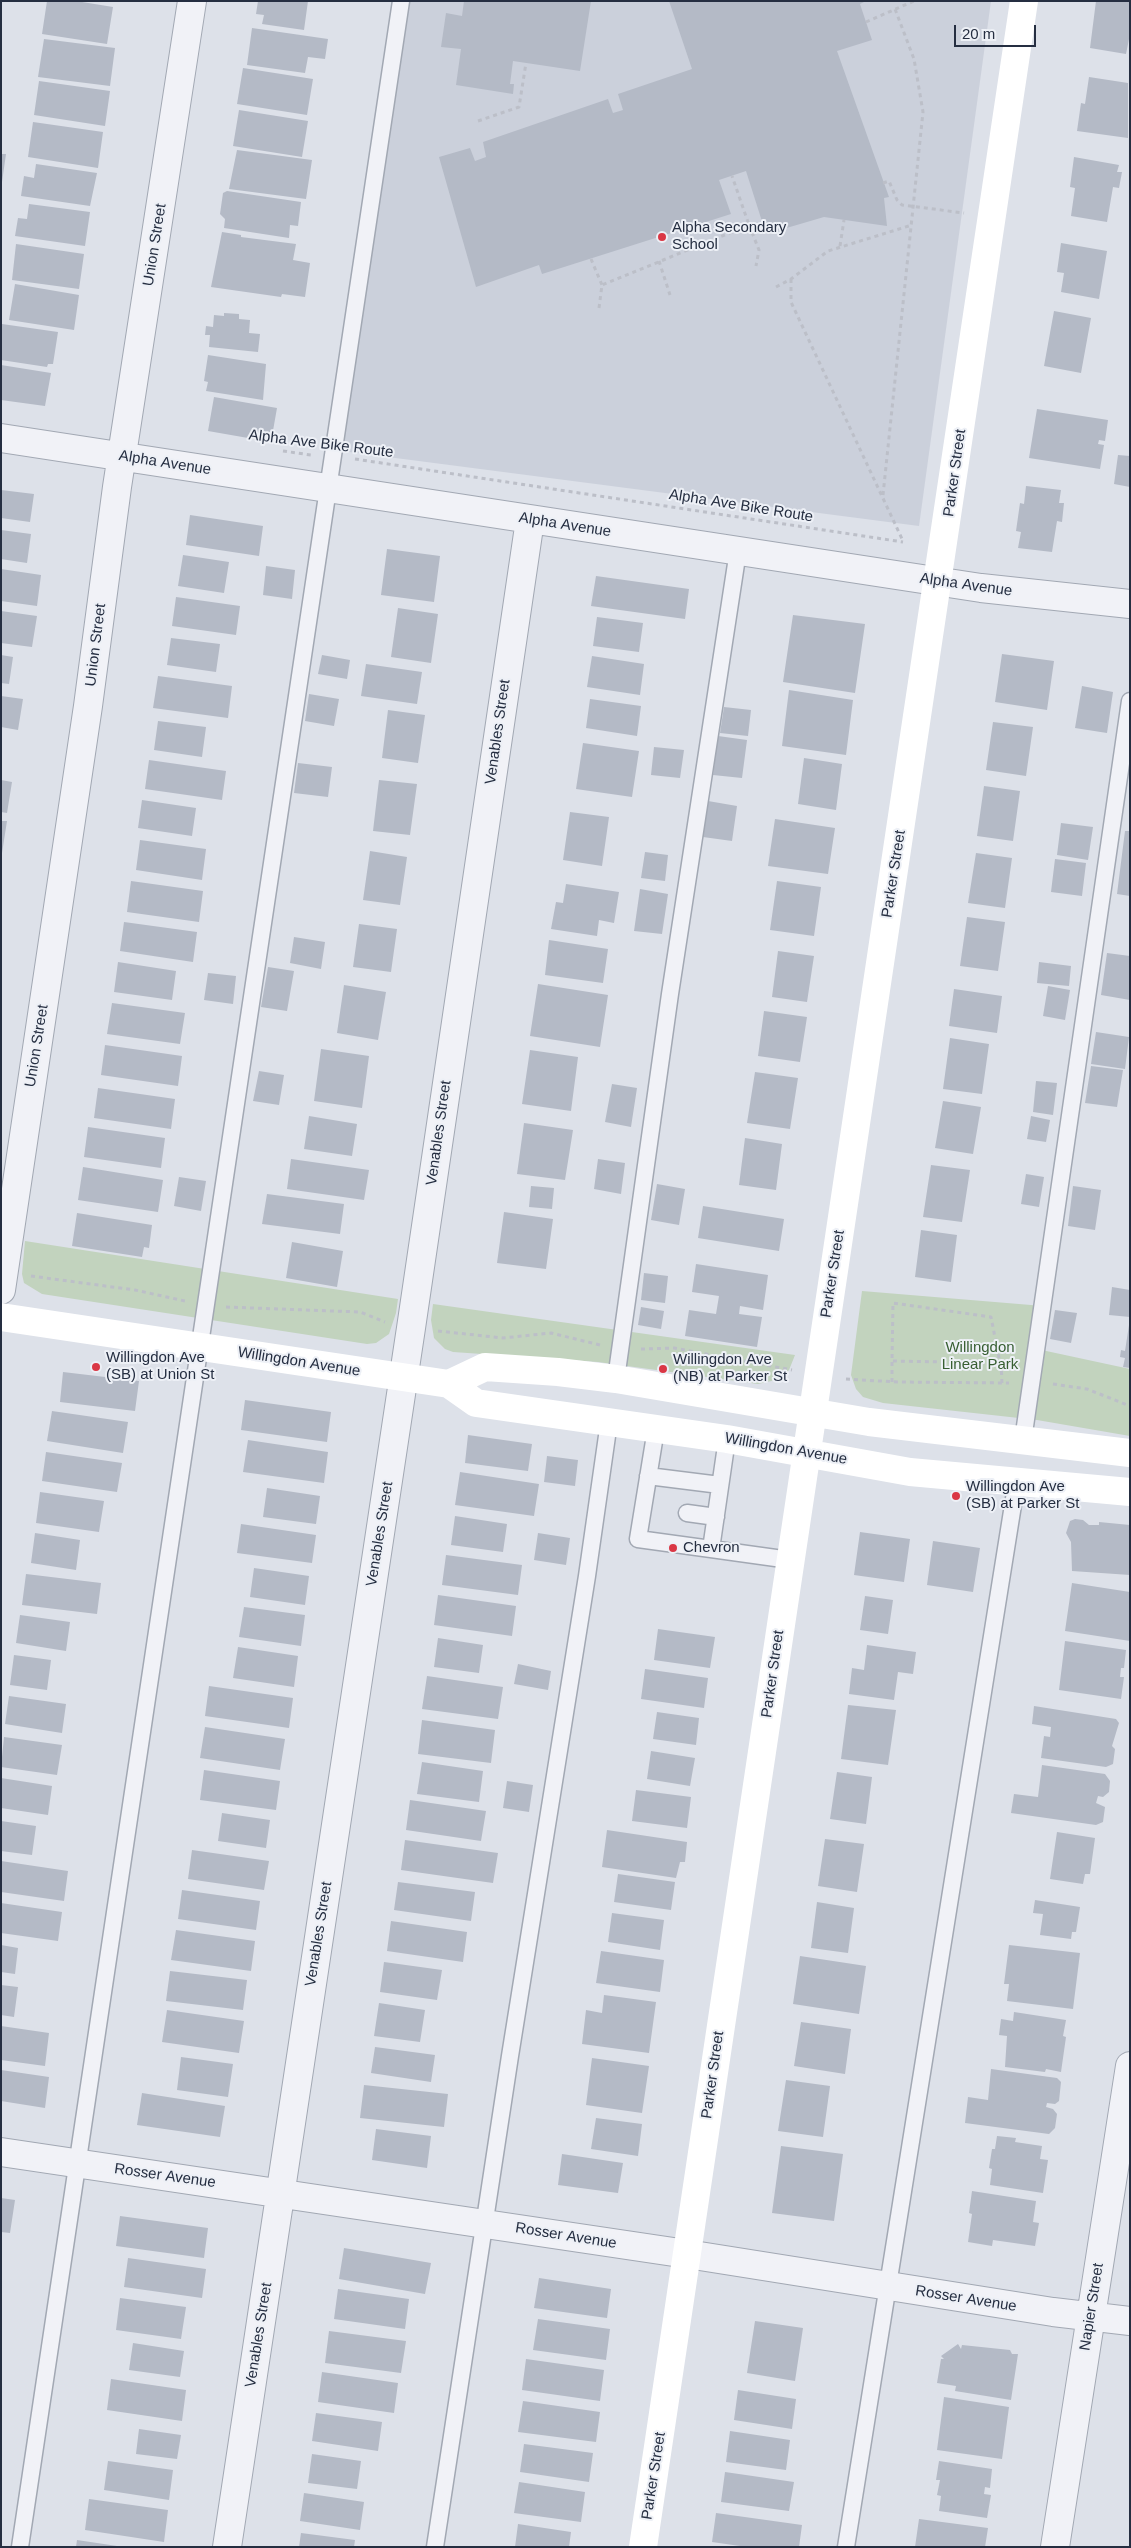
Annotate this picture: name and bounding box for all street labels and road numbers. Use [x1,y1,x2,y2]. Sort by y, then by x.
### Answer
street label: Union Street [140,202,170,288]
street label: Alpha Ave Bike Route [248,426,394,462]
street label: Parker Street [940,428,970,518]
street label: Alpha Avenue [118,447,212,479]
street label: Alpha Ave Bike Route [668,486,814,526]
street label: Alpha Avenue [518,509,612,541]
street label: Alpha Avenue [919,570,1013,600]
street label: Union Street [82,603,110,687]
street label: Venables Street [482,678,514,786]
street label: Parker Street [878,829,910,919]
street label: Union Street [22,1003,52,1089]
street label: Venables Street [423,1079,455,1187]
street label: Parker Street [817,1229,849,1319]
street label: Willingdon Avenue [236,1343,362,1381]
street label: Willingdon Avenue [723,1429,849,1469]
street label: Venables Street [363,1480,397,1588]
street label: Parker Street [758,1629,788,1719]
street label: Venables Street [302,1880,336,1988]
street label: Parker Street [698,2030,728,2120]
street label: Rosser Avenue [113,2160,217,2192]
street label: Rosser Avenue [514,2219,618,2253]
street label: Napier Street [1076,2262,1108,2352]
street label: Venables Street [242,2281,276,2389]
street label: Rosser Avenue [914,2282,1018,2316]
street label: Parker Street [638,2431,670,2521]

